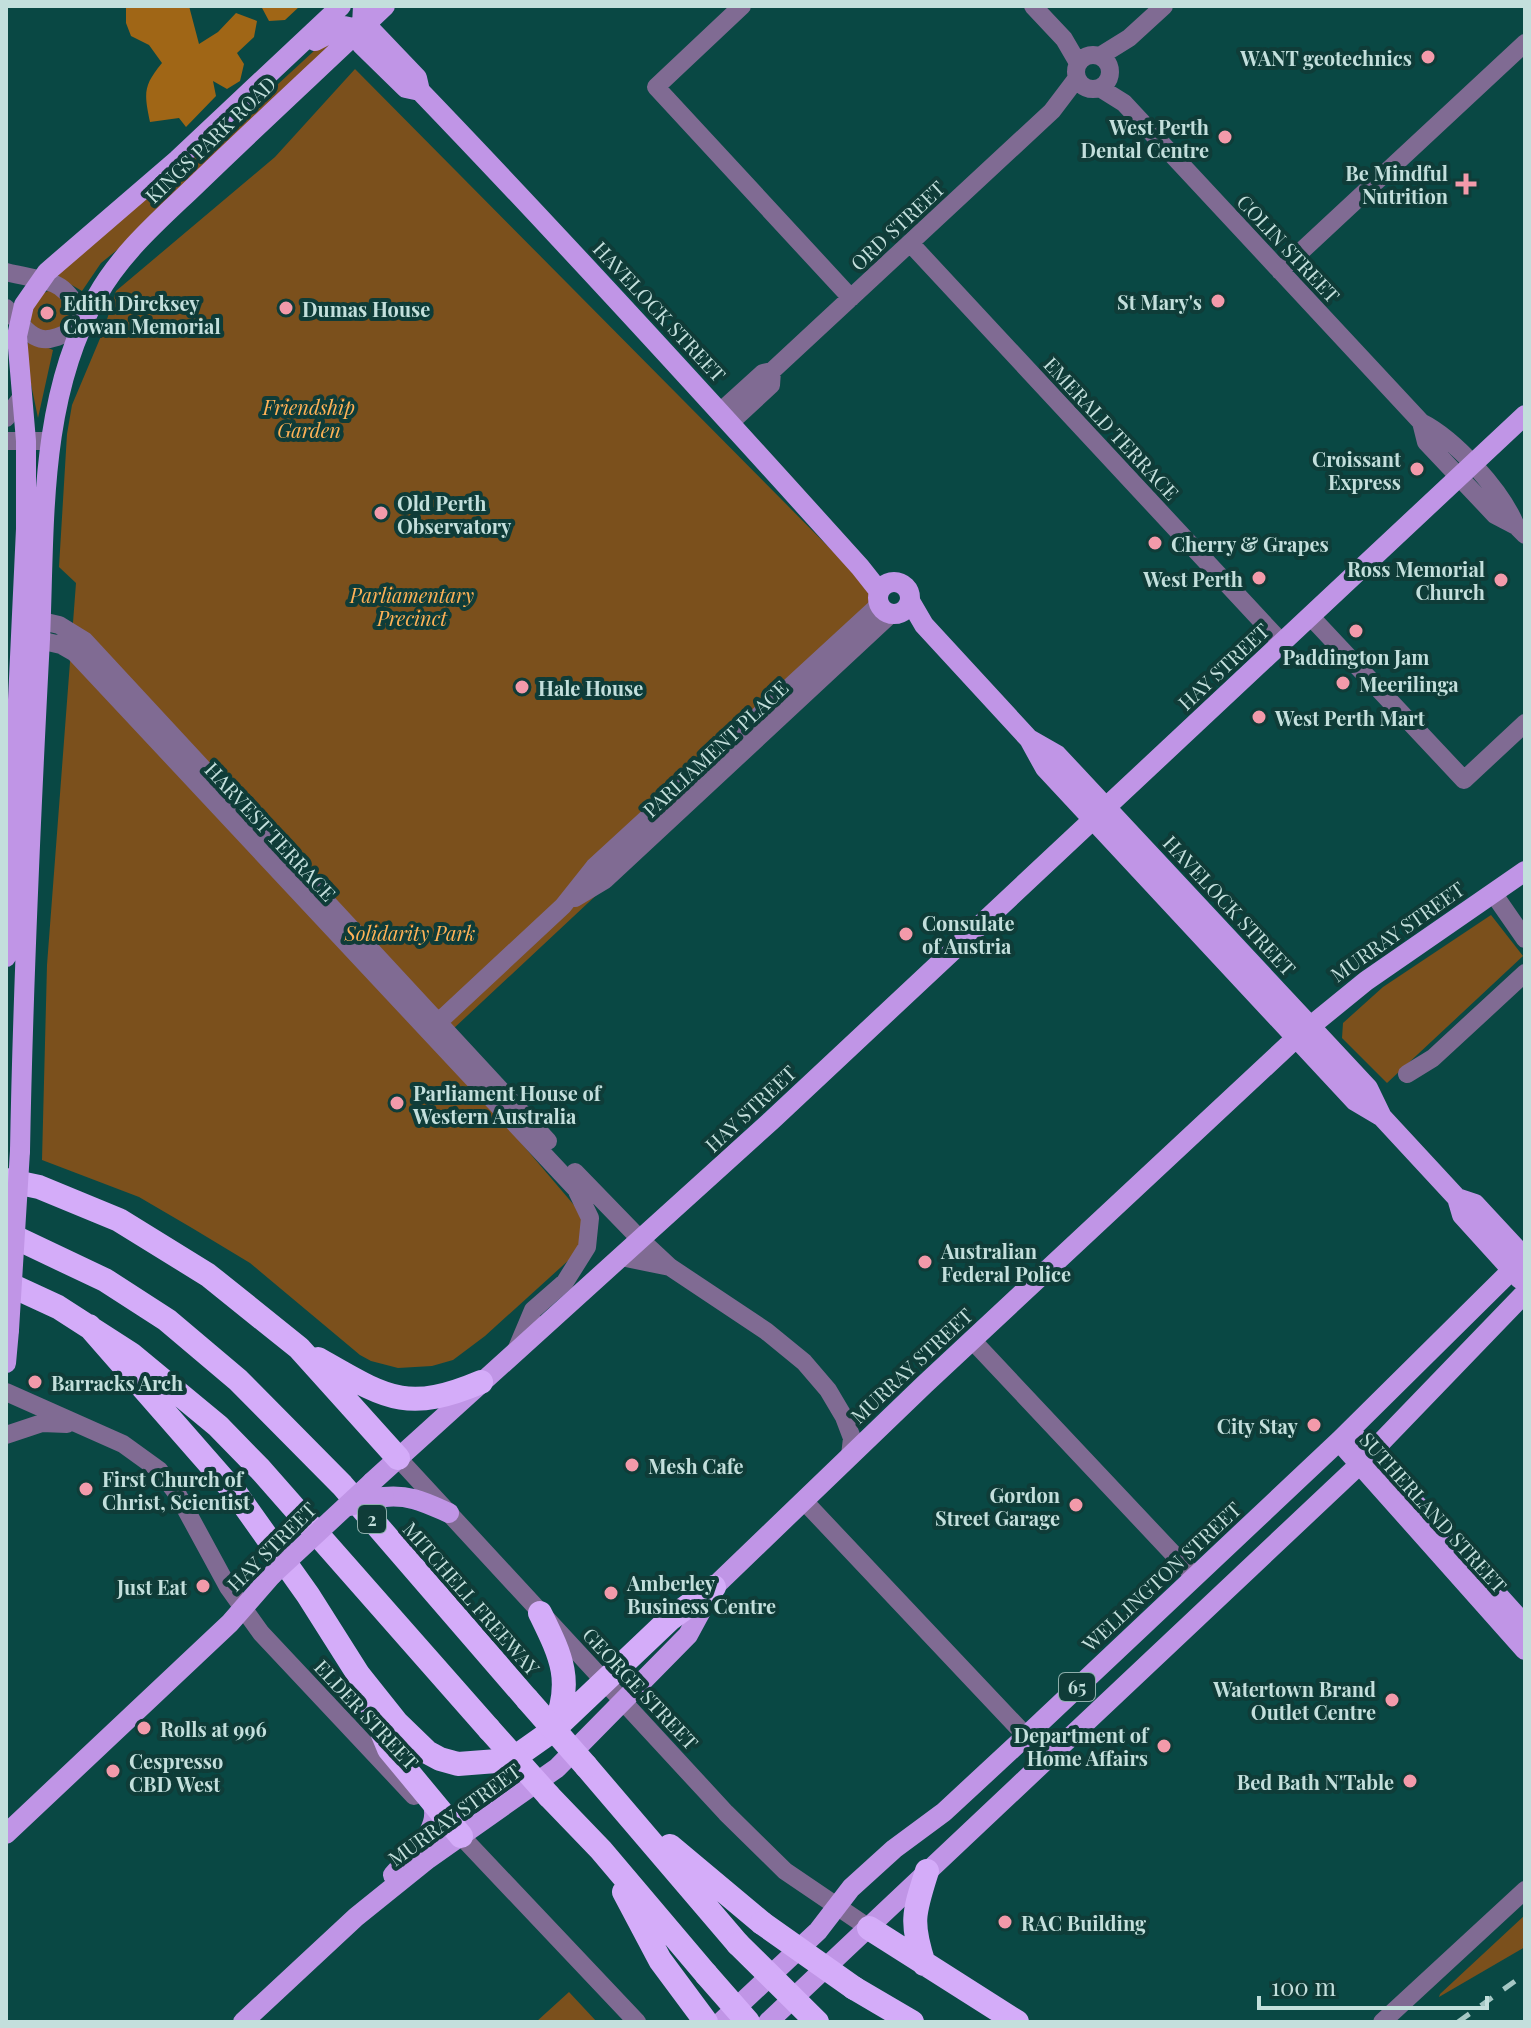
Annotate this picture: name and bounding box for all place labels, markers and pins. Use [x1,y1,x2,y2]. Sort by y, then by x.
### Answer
place label: WANT geotechnics [1239,44,1412,71]
marker: WANT geotechnics [1419,48,1437,66]
place label: West Perth Dental Centre [1080,113,1209,163]
marker: West Perth Dental Centre [1216,128,1234,146]
place label: Be Mindful Nutrition [1345,159,1449,209]
marker: Be Mindful Nutrition [1455,173,1477,195]
place label: St Mary's [1117,288,1202,315]
place label: Edith Dircksey Cowan Memorial [63,289,221,339]
marker: St Mary's [1209,292,1227,310]
place label: Dumas House [302,295,430,322]
marker: Dumas House [277,299,295,317]
marker: Edith Dircksey Cowan Memorial [38,304,56,322]
place label: Croissant Express [1312,445,1402,495]
marker: Croissant Express [1408,460,1426,478]
place label: Old Perth Observatory [397,489,512,539]
marker: Old Perth Observatory [372,504,390,522]
place label: Cherry & Grapes [1171,530,1329,557]
marker: Cherry & Grapes [1146,534,1164,552]
place label: Ross Memorial Church [1347,555,1485,605]
place label: West Perth [1142,565,1243,592]
marker: West Perth [1250,569,1268,587]
marker: Ross Memorial Church [1492,571,1510,589]
marker: Paddington Jam [1347,622,1365,640]
place label: Paddington Jam [1283,643,1429,670]
place label: Meerilinga [1359,670,1459,697]
place label: Hale House [538,674,643,701]
marker: Meerilinga [1334,674,1352,692]
marker: Hale House [513,678,531,696]
place label: West Perth Mart [1274,704,1426,731]
marker: West Perth Mart [1250,708,1268,726]
place label: Consulate of Austria [922,909,1015,959]
marker: Consulate of Austria [897,925,915,943]
place label: Parliament House of Western Australia [412,1079,603,1129]
marker: Parliament House of Western Australia [388,1094,406,1112]
place label: Australian Federal Police [940,1237,1071,1287]
marker: Australian Federal Police [916,1253,934,1271]
place label: Barracks Arch [51,1369,183,1396]
marker: Barracks Arch [26,1373,44,1391]
place label: City Stay [1217,1412,1299,1439]
marker: City Stay [1305,1416,1323,1434]
place label: Mesh Cafe [648,1452,744,1479]
marker: Mesh Cafe [623,1456,641,1474]
place label: First Church of Christ, Scientist [102,1465,251,1515]
marker: First Church of Christ, Scientist [77,1480,95,1498]
place label: Gordon Street Garage [935,1481,1061,1531]
marker: Gordon Street Garage [1067,1496,1085,1514]
place label: Amberley Business Centre [626,1569,776,1619]
place label: Just Eat [116,1573,188,1600]
marker: Just Eat [194,1577,212,1595]
marker: Amberley Business Centre [602,1584,620,1602]
place label: Watertown Brand Outlet Centre [1212,1675,1376,1725]
marker: Watertown Brand Outlet Centre [1383,1691,1401,1709]
place label: Rolls at 996 [160,1715,267,1742]
marker: Rolls at 996 [135,1719,153,1737]
place label: Department of Home Affairs [1013,1721,1150,1771]
marker: Department of Home Affairs [1155,1737,1173,1755]
place label: Cespresso CBD West [129,1747,223,1797]
marker: Cespresso CBD West [104,1762,122,1780]
place label: Bed Bath N'Table [1237,1768,1394,1795]
marker: Bed Bath N'Table [1401,1772,1419,1790]
place label: RAC Building [1021,1909,1146,1936]
marker: RAC Building [996,1913,1014,1931]

